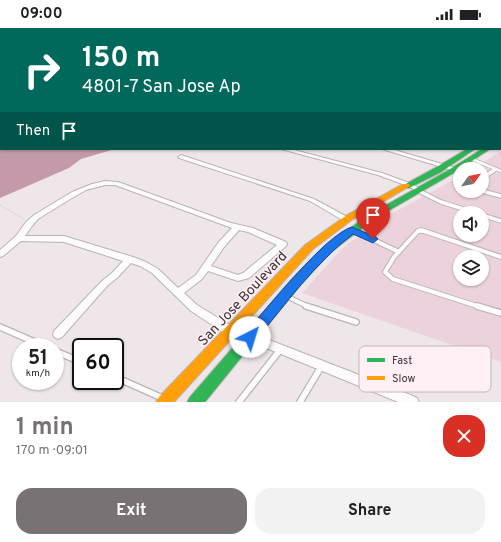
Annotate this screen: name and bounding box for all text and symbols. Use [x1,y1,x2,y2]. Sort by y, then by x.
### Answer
text: 09:00 [20,5,63,24]
text: 150 m [82,41,160,77]
icon: right [16,44,68,96]
text: 4801-7 San Jose Ap [82,76,241,99]
icon: arrive [58,120,80,142]
text: Then [16,122,50,141]
north arrow [453,162,489,198]
map controls [453,162,489,286]
pin [356,198,390,239]
icon: arrive [362,204,384,226]
button: sound [453,206,489,242]
street label: San Jose Boulevard [195,248,291,350]
button: layers [453,250,489,286]
position arrow [229,316,271,358]
speed limit sign: 60 [72,338,124,390]
text: 51 [28,346,48,372]
legend [359,346,491,392]
text: Fast [392,354,412,368]
text: km/h [26,367,50,380]
text: Slow [392,372,415,386]
text: 1 min [16,413,74,443]
button: close [443,415,485,457]
text: 170 m · 09:01 [16,443,88,459]
button: Exit [16,488,247,534]
button: Share [255,488,485,534]

